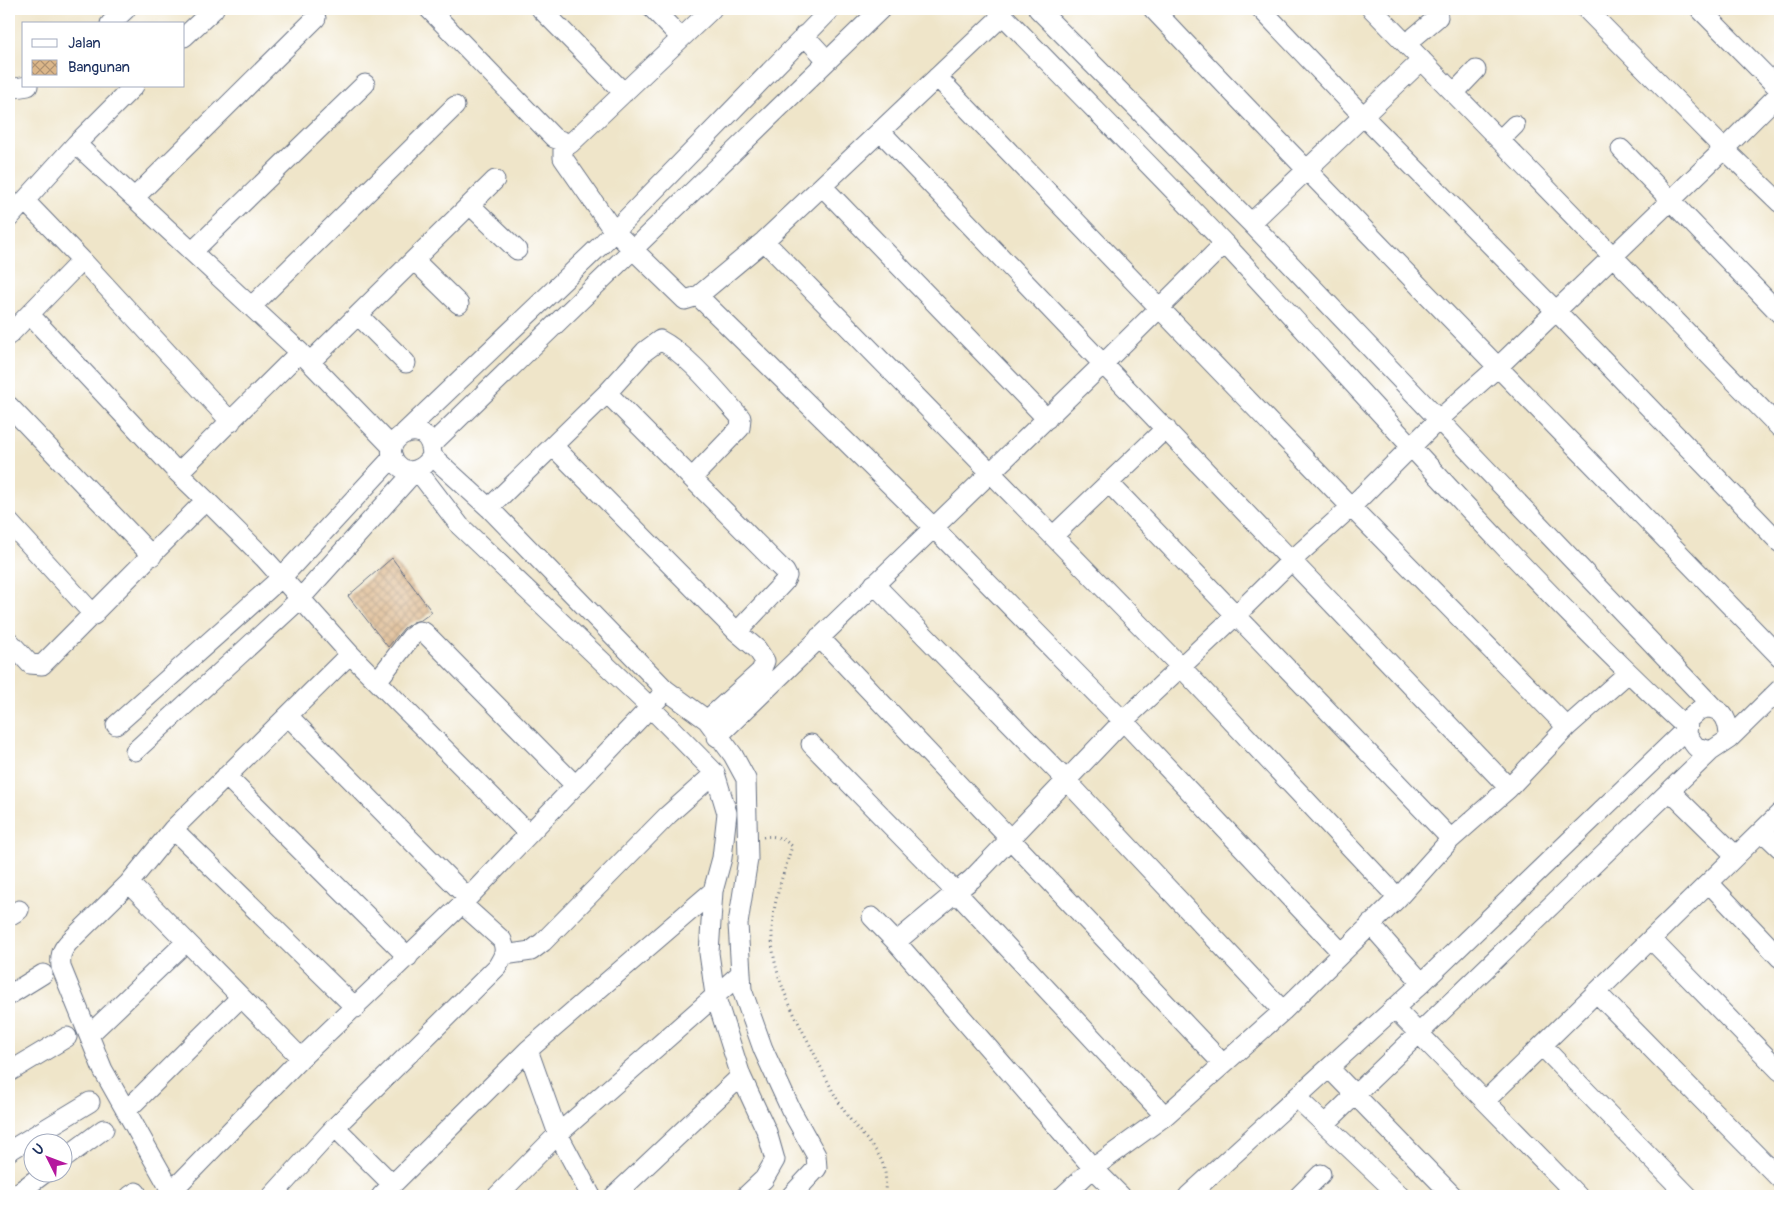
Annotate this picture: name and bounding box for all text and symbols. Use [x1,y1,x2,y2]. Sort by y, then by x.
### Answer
legend [22,22,185,88]
text: Jalan [68,34,101,53]
text: Bangunan [68,58,130,77]
north arrow [22,1132,72,1182]
text: U [29,1140,48,1159]

